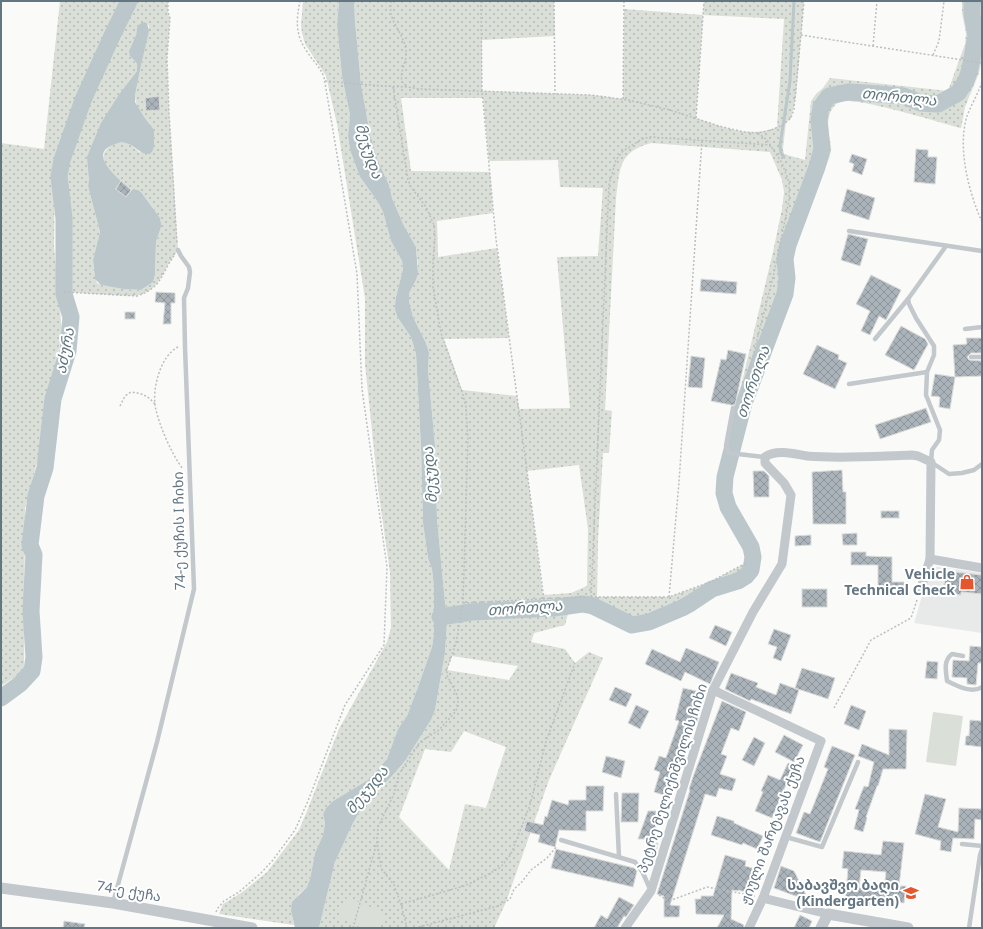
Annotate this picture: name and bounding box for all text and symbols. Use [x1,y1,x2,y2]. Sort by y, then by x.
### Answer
water label: თორთლა [861,82,938,110]
water label: მეჯუდა [352,121,388,181]
water label: აძურა [50,325,78,376]
water label: თორთლა [730,342,774,420]
water label: მეჯუდა [417,445,441,504]
street label: 74-ე ქუჩის I ჩიხი [168,471,189,591]
place label: Vehicle Technical Check [844,564,955,599]
shop icon: Vehicle Technical Check [958,573,976,591]
water label: თორთლა [487,594,564,620]
street label: პეტრე მელიქიშვილის ჩიხი [632,681,711,875]
street label: ჟიული შარტავას ქუჩა [734,753,809,907]
water label: მეჯუდა [340,761,393,817]
street label: 74-ე ქუჩა [95,875,163,906]
place label: საბავშვო ბაღი (Kindergarten) [787,875,899,910]
school or university icon: საბავშვო ბაღი (Kindergarten) [902,884,920,902]

